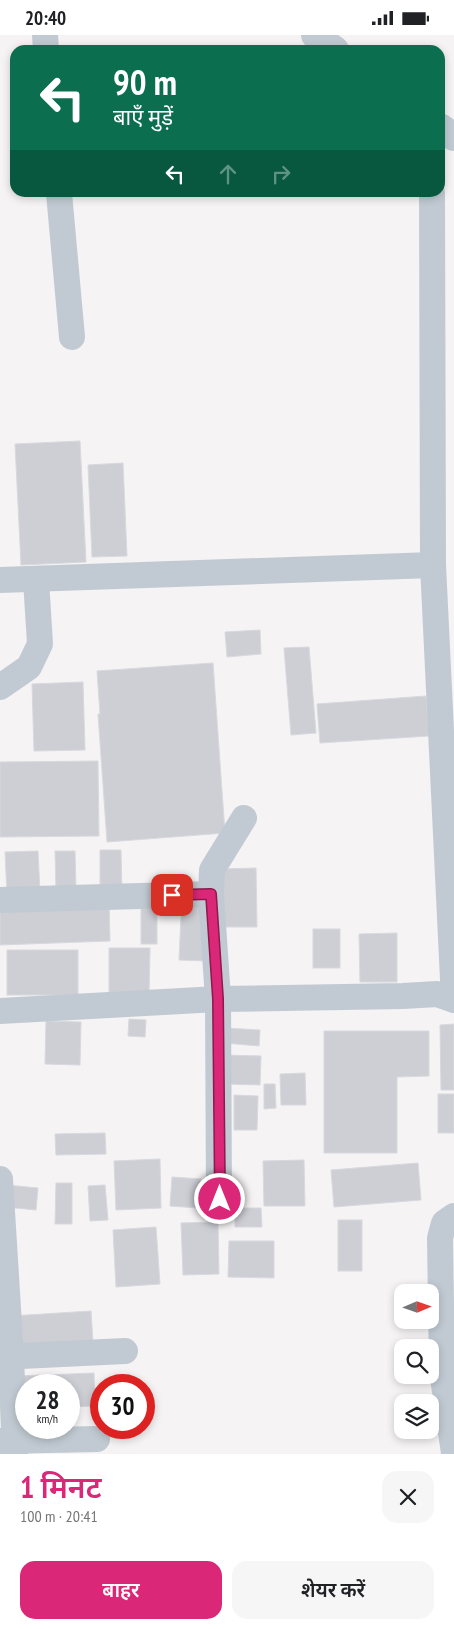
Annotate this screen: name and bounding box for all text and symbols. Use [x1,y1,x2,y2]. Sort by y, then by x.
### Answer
text: 20:40 [25,6,66,30]
text: 90 m [113,59,177,105]
icon: left [30,65,95,130]
text: बाएँ मुड़ें [113,103,173,131]
icon: left [161,160,189,188]
icon: ahead [214,160,242,188]
icon: right [267,160,295,188]
pin [151,874,193,916]
icon: arrive [158,881,186,909]
position arrow [193,1172,245,1224]
north arrow [394,1284,439,1329]
map controls [394,1284,439,1439]
button: search [394,1339,439,1384]
speed limit sign: 30 [90,1374,155,1439]
text: 28 [36,1384,59,1416]
button: layers [394,1394,439,1439]
text: km/h [37,1411,58,1426]
text: 1 मिनट [20,1467,101,1506]
button: close [382,1471,434,1523]
text: 100 m · 20:41 [20,1506,98,1526]
button: बाहर [20,1561,222,1619]
button: शेयर करें [232,1561,434,1619]

